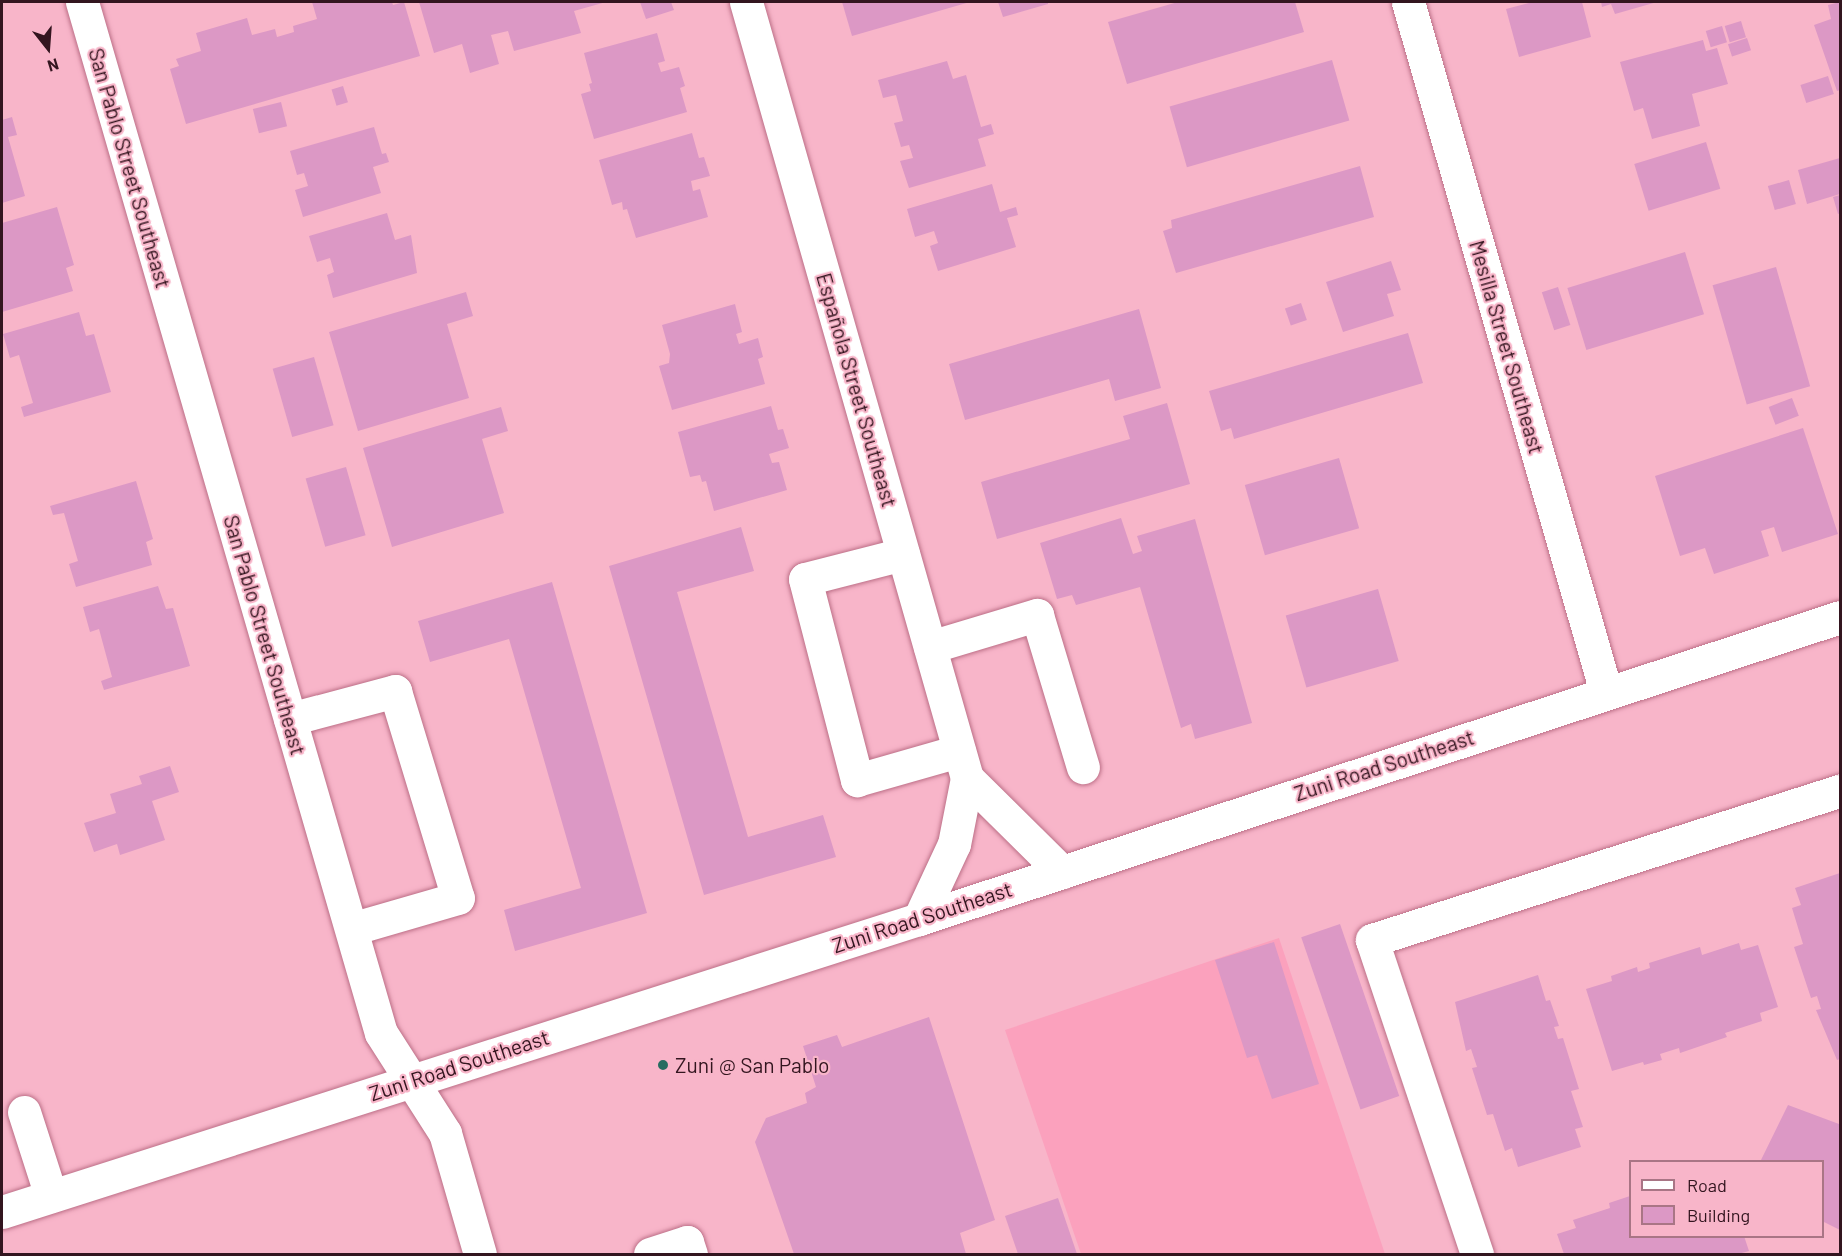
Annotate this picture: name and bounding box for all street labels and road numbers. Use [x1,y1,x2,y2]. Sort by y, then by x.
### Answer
street label: San Pablo Street Southeast [84,45,176,291]
street label: Mesilla Street Southeast [1464,237,1550,457]
street label: Española Street Southeast [811,270,903,510]
street label: San Pablo Street Southeast [219,512,311,758]
street label: Zuni Road Southeast [1291,724,1477,806]
street label: Zuni Road Southeast [829,876,1015,958]
street label: Zuni Road Southeast [366,1024,552,1106]

